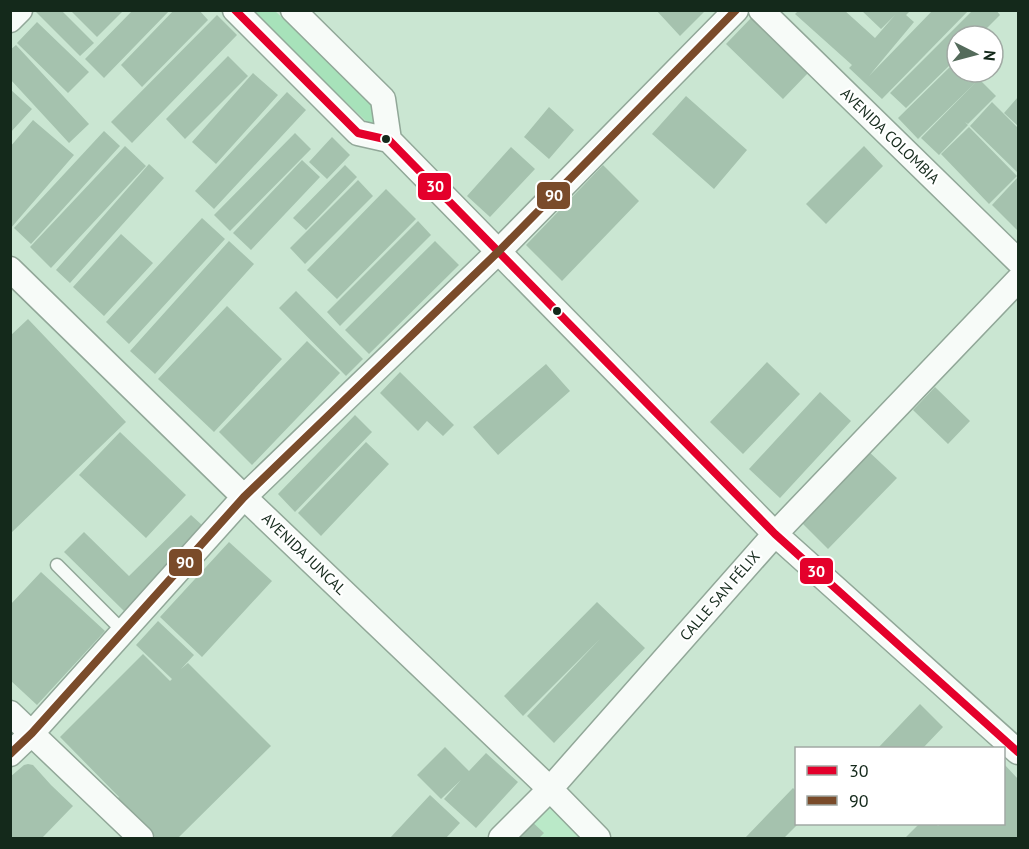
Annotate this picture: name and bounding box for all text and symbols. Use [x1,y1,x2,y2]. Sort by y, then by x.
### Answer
north arrow [945,24,1005,84]
text: N [979,49,1000,62]
street label: AVENIDA COLOMBIA [837,84,944,188]
unlabelled marker [380,133,392,145]
line badge: 30 [417,172,452,201]
text: 30 [426,176,444,196]
line badge: 90 [536,181,571,210]
text: 90 [545,185,563,205]
unlabelled marker [551,305,563,317]
street label: AVENIDA JUNCAL [258,509,351,599]
street label: CALLE SAN FÉLIX [676,547,764,644]
line badge: 90 [168,548,203,577]
text: 90 [176,552,194,572]
line badge: 30 [799,557,834,585]
text: 30 [807,561,825,581]
legend [795,747,1005,825]
text: 30 [849,759,869,782]
text: 90 [849,789,869,812]

